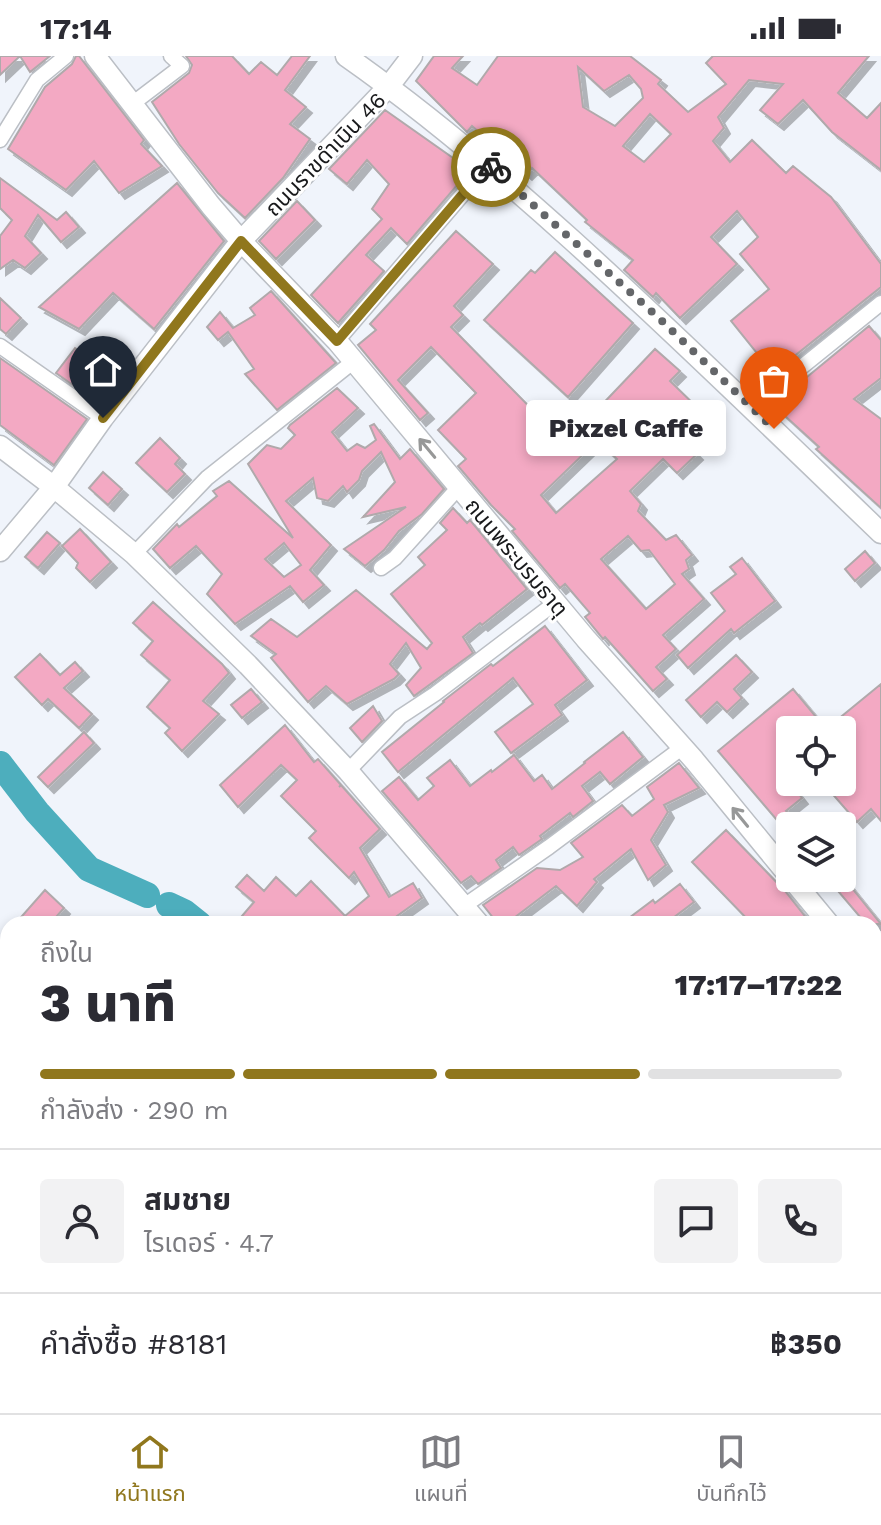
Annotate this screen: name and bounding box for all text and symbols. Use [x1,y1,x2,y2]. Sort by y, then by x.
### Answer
text: 17:14 [40,11,112,46]
street label: ถนนราขดำเนิน 46 [260,87,391,221]
courier [451,127,531,207]
icon: bike [469,145,513,189]
pin [69,336,137,418]
pin [740,347,808,429]
icon: home [81,348,125,392]
icon: bag [752,359,796,403]
callout: Pixzel Caffe [526,401,726,457]
text: Pixzel Caffe [549,413,703,443]
one-way arrow [418,438,436,459]
street label: ถนนพระบรมธาตุ [459,493,573,622]
map controls [776,716,856,892]
button: locate [776,716,856,796]
one-way arrow [731,807,749,827]
button: layers [776,812,856,892]
text: ถึงใน [40,938,93,968]
text: 17:17–17:22 [675,967,842,1002]
text: 3 นาที [40,973,176,1034]
text: กำลังส่ง · 290 m [40,1095,228,1125]
button: person [40,1179,124,1263]
button: chat [654,1179,738,1263]
button: phone [758,1179,842,1263]
text: สมชาย [144,1182,231,1217]
text: ไรเดอร์ · 4.7 [144,1228,274,1258]
text: คำสั่งซื้อ #8181 [40,1326,228,1361]
text: ฿350 [770,1326,842,1361]
tab: หน้าแรก [114,1430,186,1511]
tab: แผนที่ [414,1430,468,1511]
tab: บันทึกไว้ [696,1430,767,1511]

